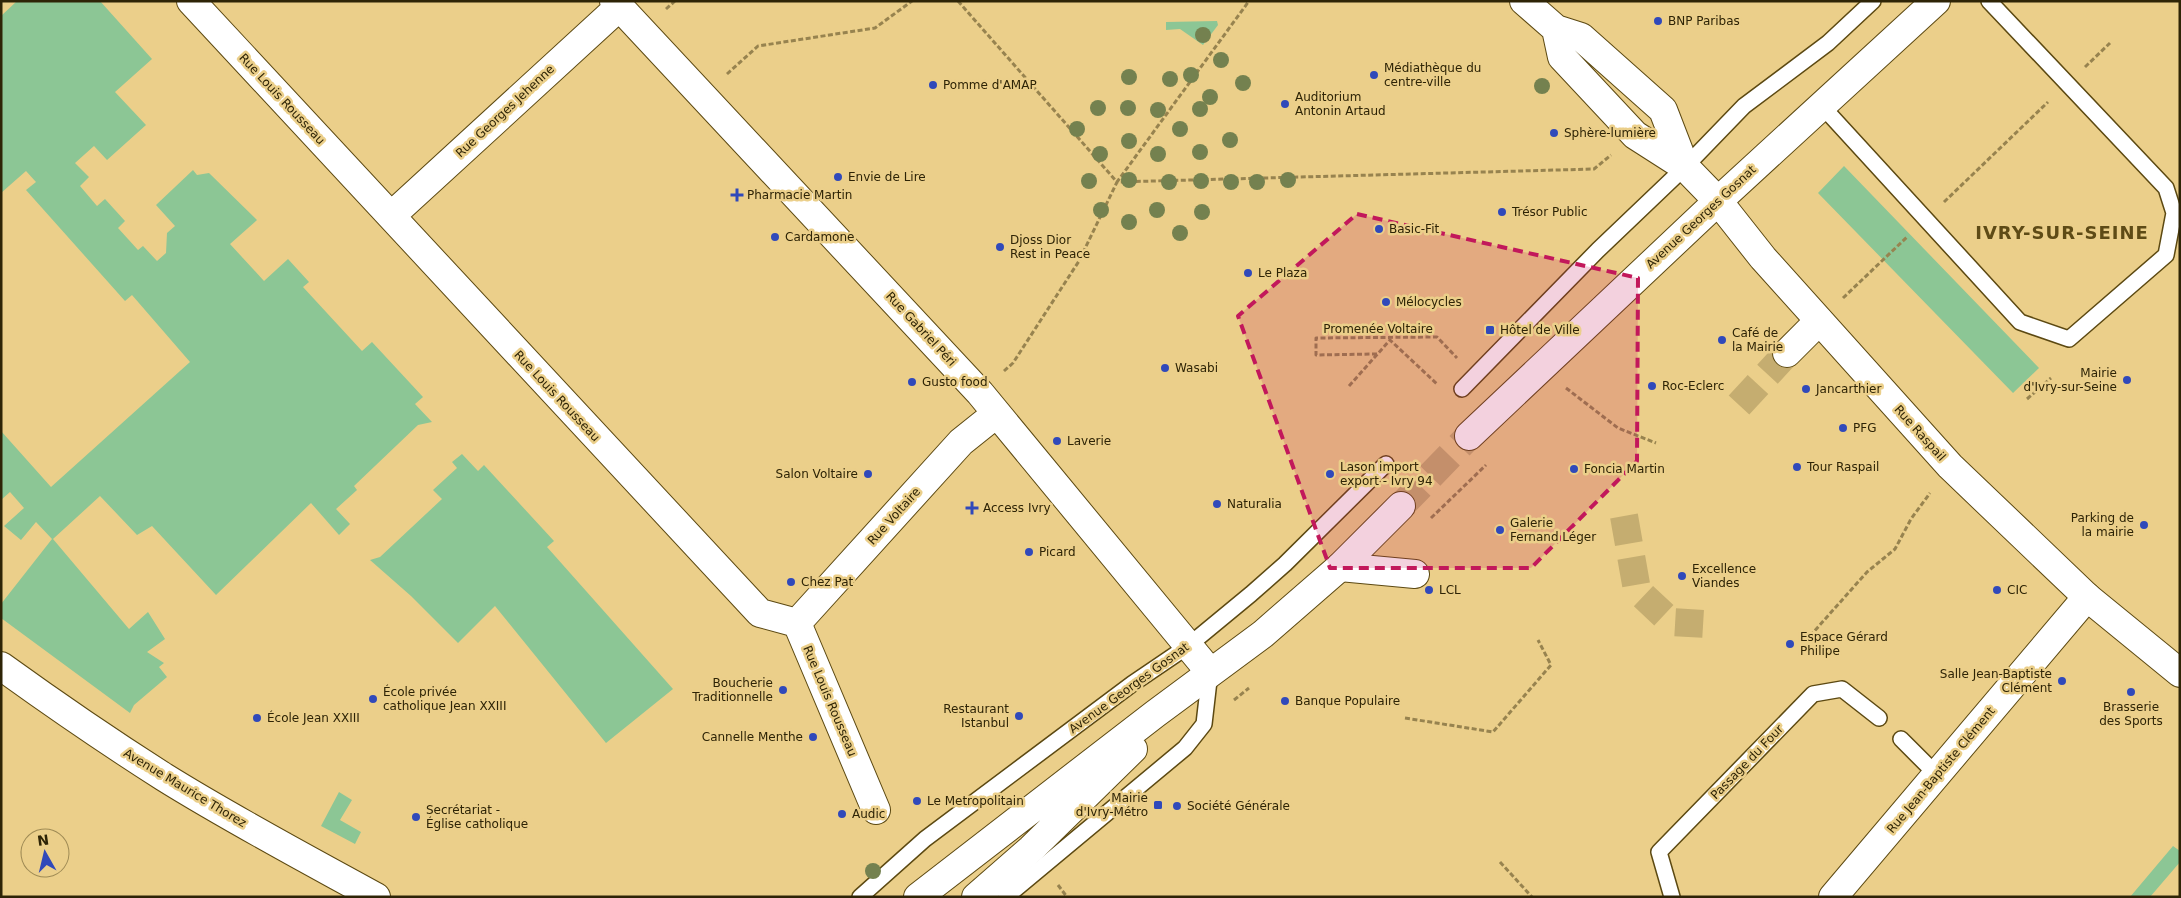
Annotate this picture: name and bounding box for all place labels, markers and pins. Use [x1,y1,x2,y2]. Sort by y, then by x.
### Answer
place label: BNP Paribas [1668,14,1740,28]
marker: BNP Paribas [1652,15,1664,27]
place label: Médiathèque du centre-ville [1384,61,1481,89]
marker: Médiathèque du centre-ville [1368,69,1380,81]
place label: Pomme d'AMAP [943,78,1037,92]
marker: Pomme d'AMAP [927,79,939,91]
place label: Auditorium Antonin Artaud [1295,90,1386,118]
marker: Auditorium Antonin Artaud [1279,98,1291,110]
place label: Sphère-lumière [1564,126,1656,140]
marker: Sphère-lumière [1548,127,1560,139]
place label: Envie de Lire [848,170,926,184]
marker: Envie de Lire [832,171,844,183]
place label: Pharmacie Martin [747,188,852,202]
marker: Pharmacie Martin [731,189,743,201]
place label: Trésor Public [1511,205,1587,219]
marker: Trésor Public [1496,206,1508,218]
place label: Basic-Fit [1389,222,1439,236]
marker: Basic-Fit [1373,223,1385,235]
place label: Cardamone [785,230,854,244]
marker: Cardamone [769,231,781,243]
place label: Djoss Dior Rest in Peace [1010,233,1090,261]
marker: Djoss Dior Rest in Peace [994,241,1006,253]
place label: Le Plaza [1258,266,1307,280]
marker: Le Plaza [1242,267,1254,279]
place label: Mélocycles [1396,295,1462,309]
marker: Mélocycles [1380,296,1392,308]
place label: Hôtel de Ville [1500,323,1580,337]
marker: Hôtel de Ville [1484,324,1496,336]
place label: Café de la Mairie [1732,326,1783,354]
marker: Café de la Mairie [1716,334,1728,346]
place label: Wasabi [1175,361,1218,375]
marker: Wasabi [1159,362,1171,374]
place label: Mairie d'Ivry-sur-Seine [2024,366,2117,394]
marker: Mairie d'Ivry-sur-Seine [2121,374,2133,386]
place label: Gusto food [922,375,988,389]
marker: Gusto food [906,376,918,388]
place label: Roc-Eclerc [1662,379,1724,393]
marker: Roc-Eclerc [1646,380,1658,392]
place label: Jancarthier [1815,382,1881,396]
marker: Jancarthier [1800,383,1812,395]
place label: PFG [1853,421,1876,435]
marker: PFG [1837,422,1849,434]
place label: Laverie [1067,434,1111,448]
marker: Laverie [1051,435,1063,447]
place label: Lason import export - Ivry 94 [1340,460,1433,488]
place label: Tour Raspail [1806,460,1879,474]
marker: Tour Raspail [1791,461,1803,473]
place label: Foncia Martin [1584,462,1665,476]
marker: Foncia Martin [1568,463,1580,475]
place label: Salon Voltaire [776,467,858,481]
marker: Salon Voltaire [862,468,874,480]
marker: Lason import export - Ivry 94 [1324,468,1336,480]
place label: Naturalia [1227,497,1282,511]
marker: Naturalia [1211,498,1223,510]
marker: Access Ivry [965,501,979,515]
place label: Access Ivry [983,501,1051,515]
place label: Parking de la mairie [2071,511,2134,539]
place label: Galerie Fernand Léger [1510,516,1596,544]
marker: Parking de la mairie [2138,519,2150,531]
marker: Galerie Fernand Léger [1494,524,1506,536]
place label: Picard [1039,545,1076,559]
marker: Picard [1023,546,1035,558]
place label: Excellence Viandes [1692,562,1756,590]
marker: Excellence Viandes [1676,570,1688,582]
place label: Chez Pat [801,575,854,589]
marker: Chez Pat [785,576,797,588]
place label: LCL [1439,583,1461,597]
place label: CIC [2007,583,2027,597]
marker: LCL [1423,584,1435,596]
marker: CIC [1991,584,2003,596]
place label: Espace Gérard Philipe [1800,630,1888,658]
marker: Espace Gérard Philipe [1784,638,1796,650]
place label: Salle Jean-Baptiste Clément [1940,667,2052,695]
marker: Salle Jean-Baptiste Clément [2056,675,2068,687]
place label: Boucherie Traditionnelle [691,676,773,704]
place label: École privée catholique Jean XXIII [383,684,506,713]
marker: Boucherie Traditionnelle [777,684,789,696]
marker: Brasserie des Sports [2125,686,2137,698]
marker: École privée catholique Jean XXIII [367,693,379,705]
place label: Banque Populaire [1295,694,1400,708]
marker: Banque Populaire [1279,695,1291,707]
place label: Brasserie des Sports [2099,700,2163,728]
place label: Restaurant Istanbul [943,702,1009,730]
place label: École Jean XXIII [267,710,360,725]
marker: Restaurant Istanbul [1013,710,1025,722]
marker: École Jean XXIII [251,712,263,724]
place label: Cannelle Menthe [702,730,803,744]
marker: Cannelle Menthe [807,731,819,743]
place label: Mairie d'Ivry-Métro [1076,791,1148,819]
place label: Le Metropolitain [927,794,1024,808]
marker: Le Metropolitain [911,795,923,807]
marker: Mairie d'Ivry-Métro [1152,799,1164,811]
place label: Société Générale [1187,799,1290,813]
marker: Société Générale [1171,800,1183,812]
place label: Secrétariat - Église catholique [426,803,528,831]
place label: Audic [852,807,885,821]
marker: Audic [836,808,848,820]
marker: Secrétariat - Église catholique [410,811,422,823]

